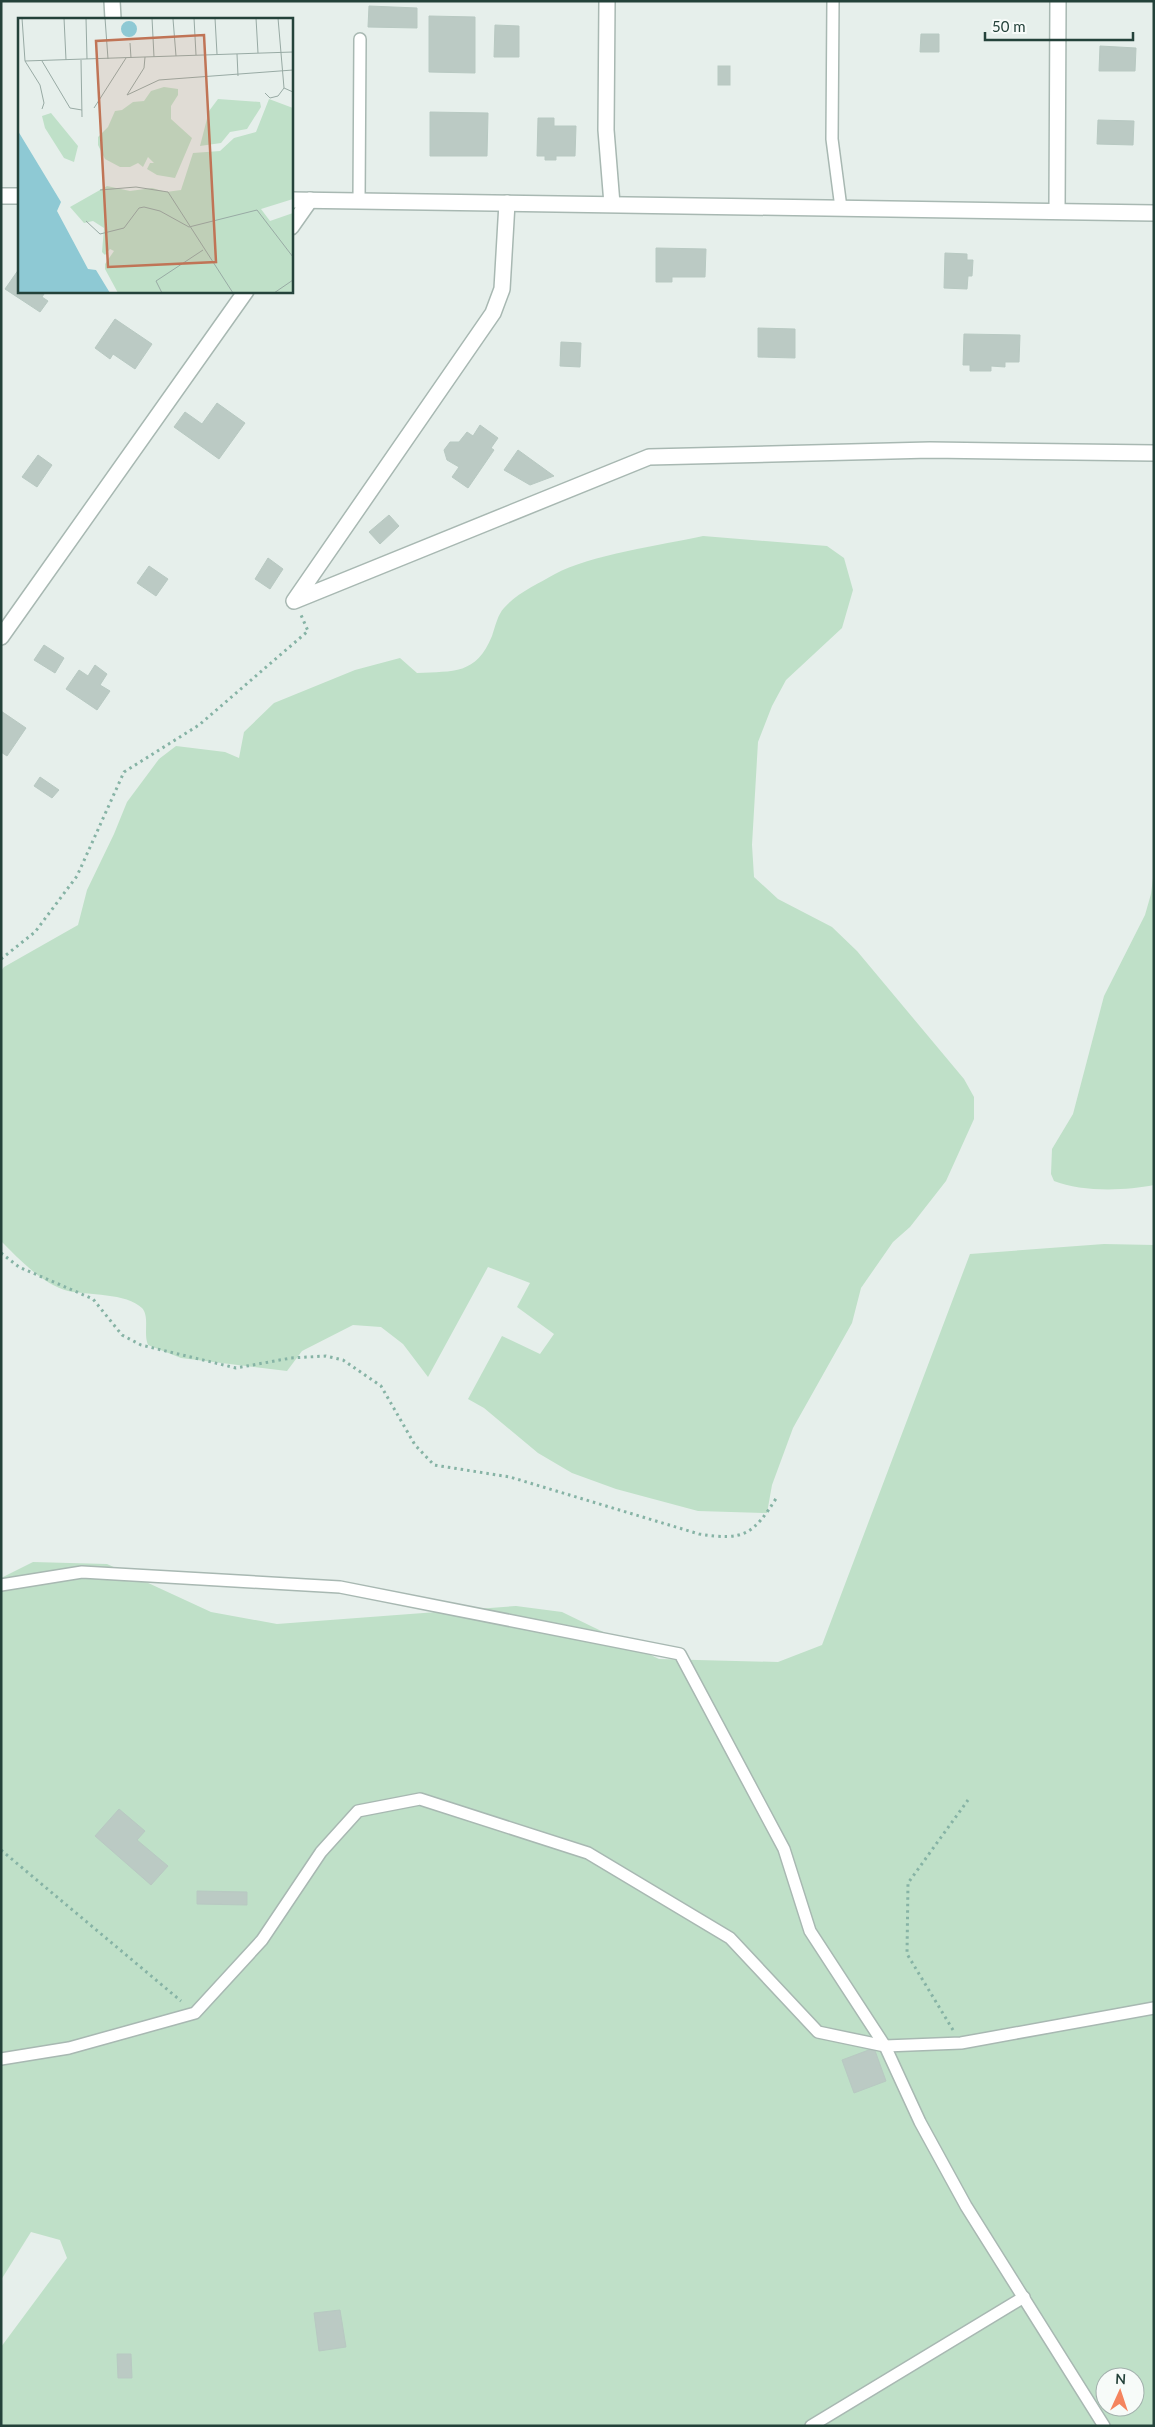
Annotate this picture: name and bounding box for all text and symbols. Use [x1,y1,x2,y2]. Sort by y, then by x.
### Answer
scale bar [985,10,1132,42]
text: 50 m [992,17,1026,35]
inset map [18,18,292,292]
north arrow [1095,2367,1145,2417]
text: N [1115,2370,1127,2387]

